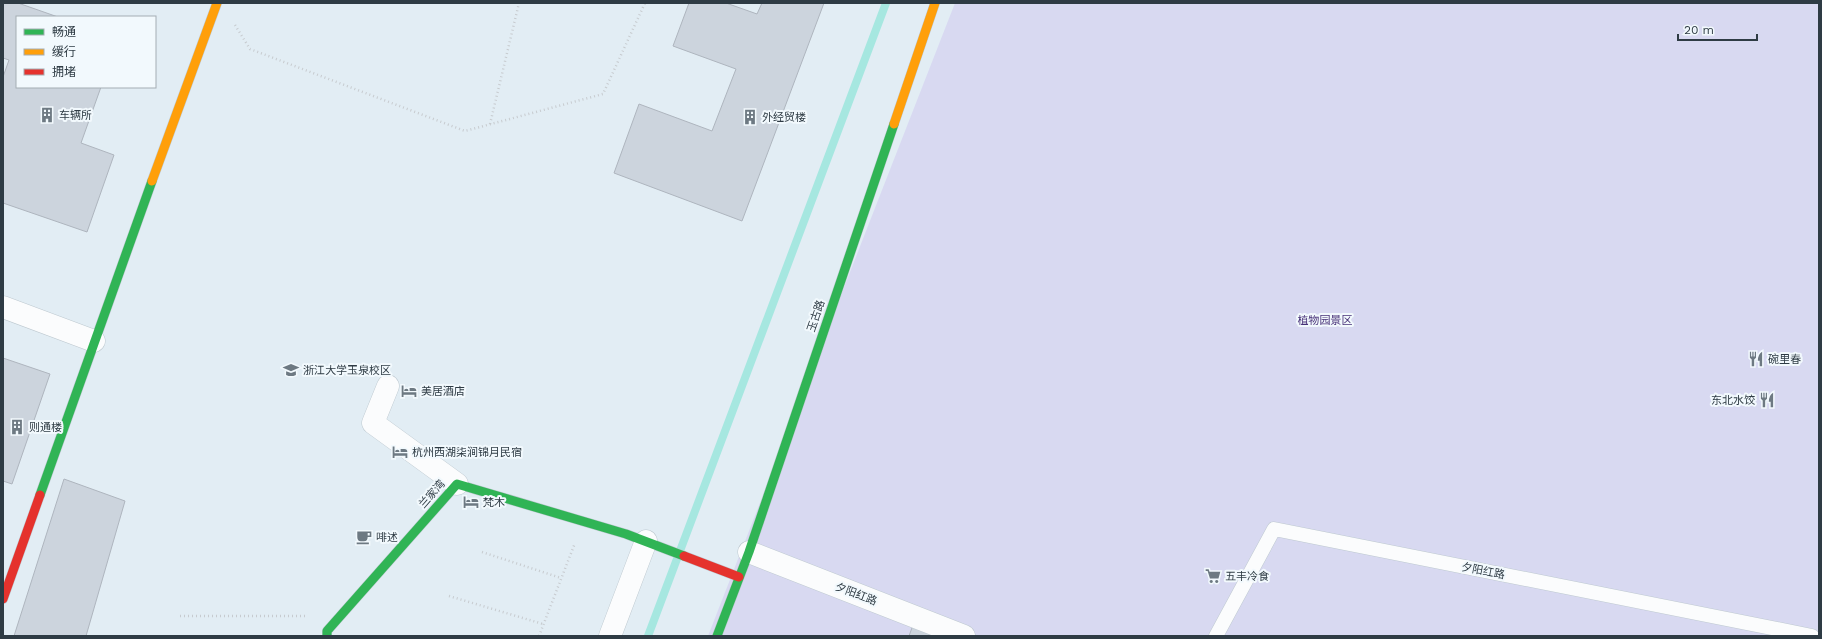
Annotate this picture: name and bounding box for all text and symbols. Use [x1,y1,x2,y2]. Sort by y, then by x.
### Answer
legend [16,16,156,88]
scale bar [1678,16,1757,42]
text: 20 m [1684,23,1714,37]
text: 畅通 [52,25,76,39]
text: 缓行 [52,45,76,59]
text: 拥堵 [52,65,76,79]
building icon: 车辆所 [38,106,56,124]
building icon: 外经贸楼 [741,108,759,126]
place label: 车辆所 [59,109,92,122]
place label: 外经贸楼 [762,111,806,124]
street label: 玉古路 [804,298,828,334]
park label: 植物园景区 [1298,314,1353,327]
restaurant icon: 碗里春 [1747,350,1765,368]
place label: 碗里春 [1768,353,1801,366]
school or university icon: 浙江大学玉泉校区 [282,361,300,379]
place label: 浙江大学玉泉校区 [303,364,391,377]
hotel icon: 美居酒店 [400,382,418,400]
place label: 美居酒店 [421,385,465,398]
restaurant icon: 东北水饺 [1758,391,1776,409]
place label: 东北水饺 [1711,394,1755,407]
building icon: 则通楼 [8,418,26,436]
place label: 则通楼 [29,421,62,434]
hotel icon: 杭州西湖柒涧锦月民宿 [391,443,409,461]
place label: 杭州西湖柒涧锦月民宿 [412,446,522,459]
street label: 兰家湾 [416,477,448,511]
hotel icon: 梵木 [462,493,480,511]
place label: 梵木 [483,496,505,509]
cafe icon: 啡述 [355,528,373,546]
place label: 啡述 [376,531,398,544]
street label: 夕阳红路 [1460,560,1506,582]
supermarket icon: 五丰冷食 [1204,567,1222,585]
place label: 五丰冷食 [1225,570,1269,583]
street label: 夕阳红路 [833,580,879,608]

